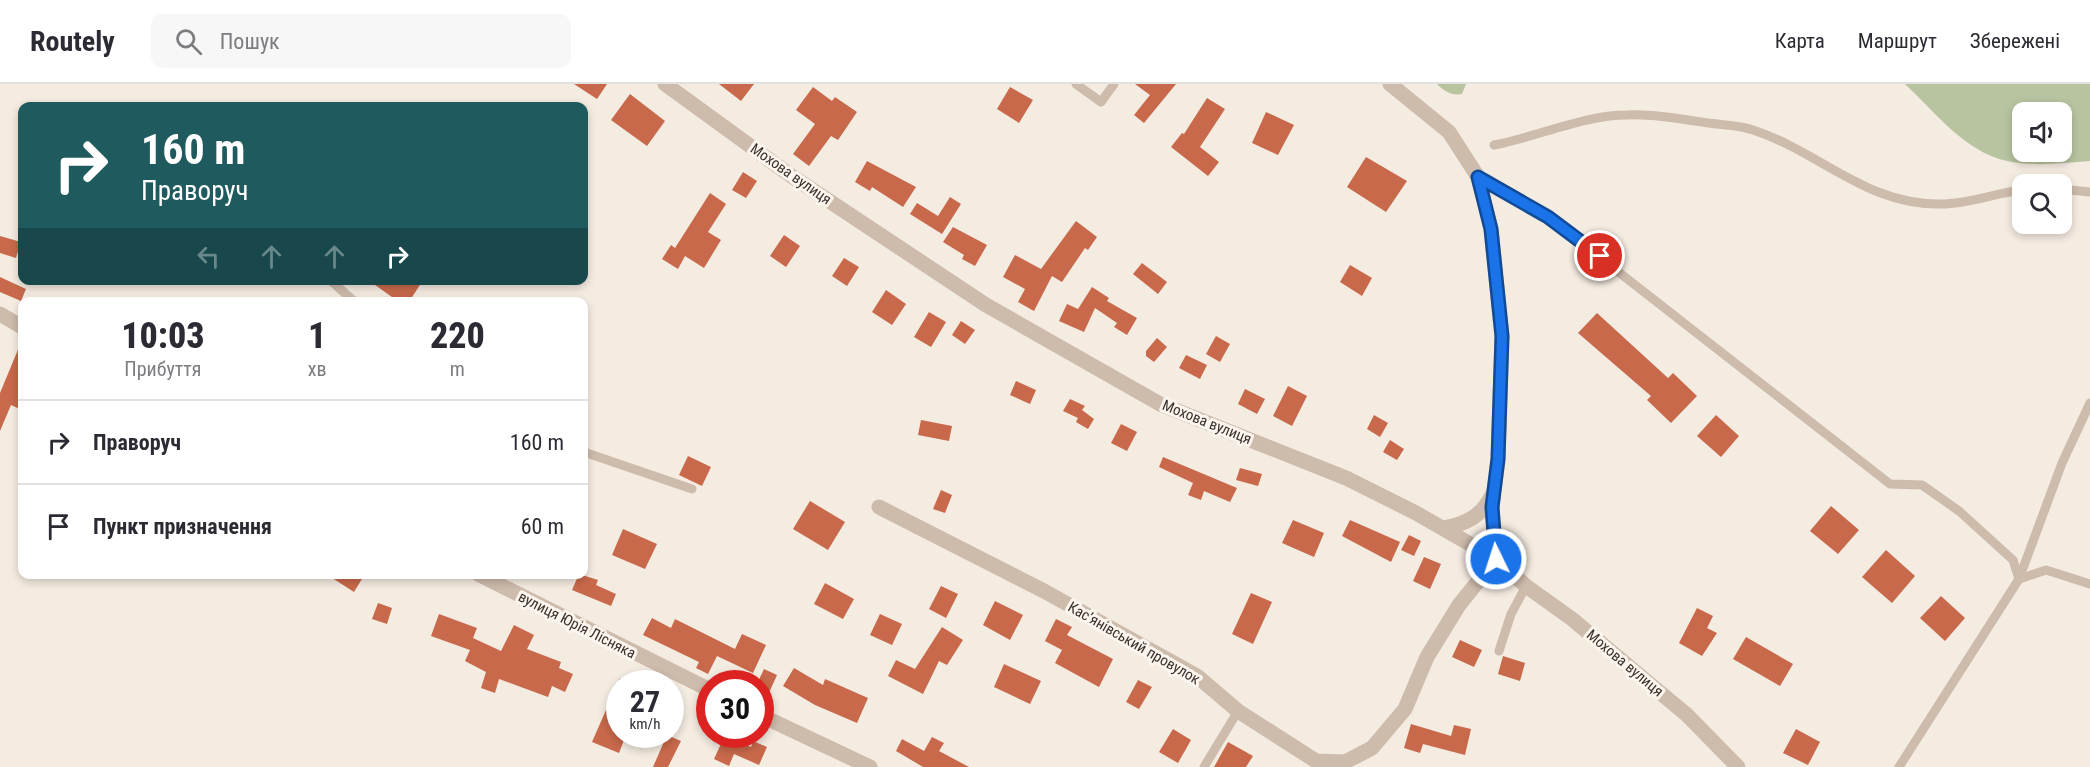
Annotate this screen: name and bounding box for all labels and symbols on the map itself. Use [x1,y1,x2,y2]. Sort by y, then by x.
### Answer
street label: Мохова вулиця [747,139,835,209]
pin [1574,230,1625,281]
street label: Мохова вулиця [1160,396,1254,448]
position arrow [1464,527,1528,591]
street label: вулиця Юрія Лісняка [515,588,639,662]
street label: Касʼянівський провулок [1065,598,1203,688]
street label: Мохова вулиця [1583,626,1667,700]
speed limit sign: 30 [696,670,774,748]

